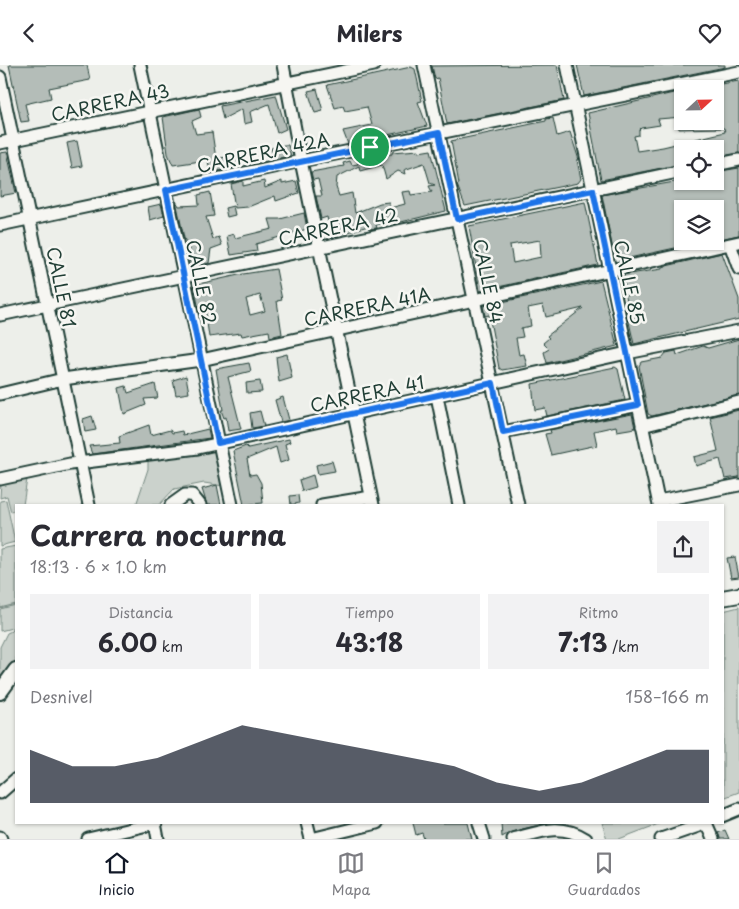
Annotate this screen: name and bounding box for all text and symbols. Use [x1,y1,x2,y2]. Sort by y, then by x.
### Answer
text: Milers [336,16,403,49]
icon: back [15,19,43,47]
icon: heart [696,19,724,47]
street label: CARRERA 43 [48,76,172,128]
north arrow [674,80,724,130]
map controls [674,80,724,250]
street label: CARRERA 42A [194,125,332,179]
pin [349,126,391,168]
icon: arrive [356,133,384,161]
button: locate [674,140,724,190]
street label: CARRERA 42 [276,200,400,252]
button: layers [674,200,724,250]
street label: CALLE 84 [467,236,511,326]
street label: CALLE 82 [180,237,224,327]
street label: CALLE 85 [608,237,652,327]
street label: CALLE 81 [40,244,84,330]
street label: CARRERA 41A [301,279,433,333]
street label: CARRERA 41 [307,368,427,418]
text: Carrera nocturna [30,513,286,556]
button: share [657,521,709,573]
text: 18:13 · 6 × 1.0 km [30,554,167,578]
text: Distancia [108,602,173,623]
text: Tiempo [345,602,394,623]
text: Ritmo [579,602,618,623]
text: 6.00 [98,623,157,661]
text: 43:18 [336,623,403,661]
text: 7:13 [558,623,608,661]
text: km [157,636,183,657]
text: /km [608,636,639,657]
text: Desnivel [30,684,92,708]
text: 158–166 m [626,684,709,708]
tab: Inicio [99,849,135,900]
tab: Mapa [332,849,370,900]
tab: Guardados [568,849,640,900]

